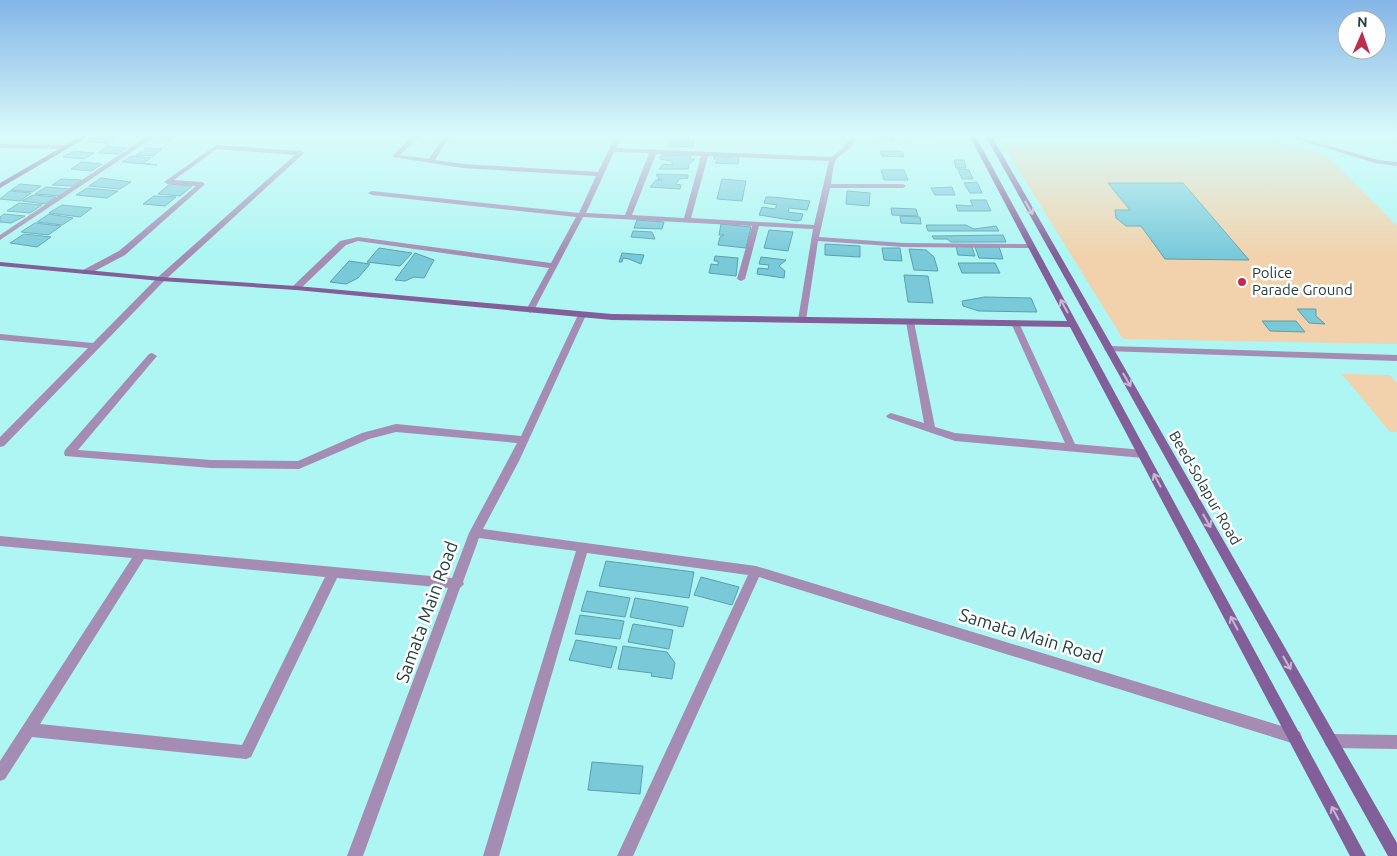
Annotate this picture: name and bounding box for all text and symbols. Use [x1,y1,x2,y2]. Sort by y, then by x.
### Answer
north arrow [1337,10,1387,60]
text: N [1357,14,1368,30]
one-way arrow [1025,200,1035,215]
place label: Police Parade Ground [1252,264,1353,298]
marker: Police Parade Ground [1236,276,1248,288]
one-way arrow [1058,299,1068,314]
one-way arrow [1122,372,1132,386]
street label: Beed-Solapur Road [1166,428,1245,548]
one-way arrow [1152,473,1161,488]
one-way arrow [1202,514,1212,528]
street label: Samata Main Road [391,538,461,685]
street label: Samata Main Road [957,604,1105,666]
one-way arrow [1229,616,1239,631]
one-way arrow [1282,655,1292,669]
one-way arrow [1330,806,1339,821]

